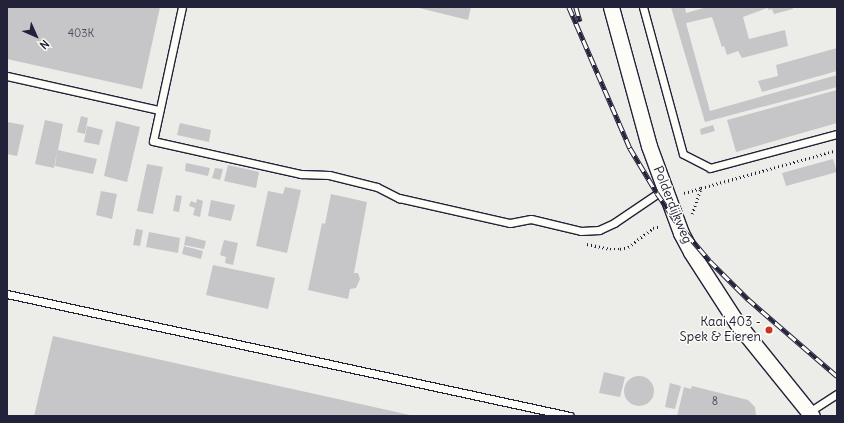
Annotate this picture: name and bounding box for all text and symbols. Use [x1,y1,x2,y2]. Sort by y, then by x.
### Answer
north arrow [16,16,56,56]
house number: 403K [68,26,94,40]
text: N [37,37,52,52]
street label: Polderdijkweg [649,164,695,246]
place label: Kaai 403 - Spek & Eieren [680,315,761,346]
marker: Kaai 403 - Spek & Eieren [764,325,774,335]
house number: 8 [712,394,718,408]

